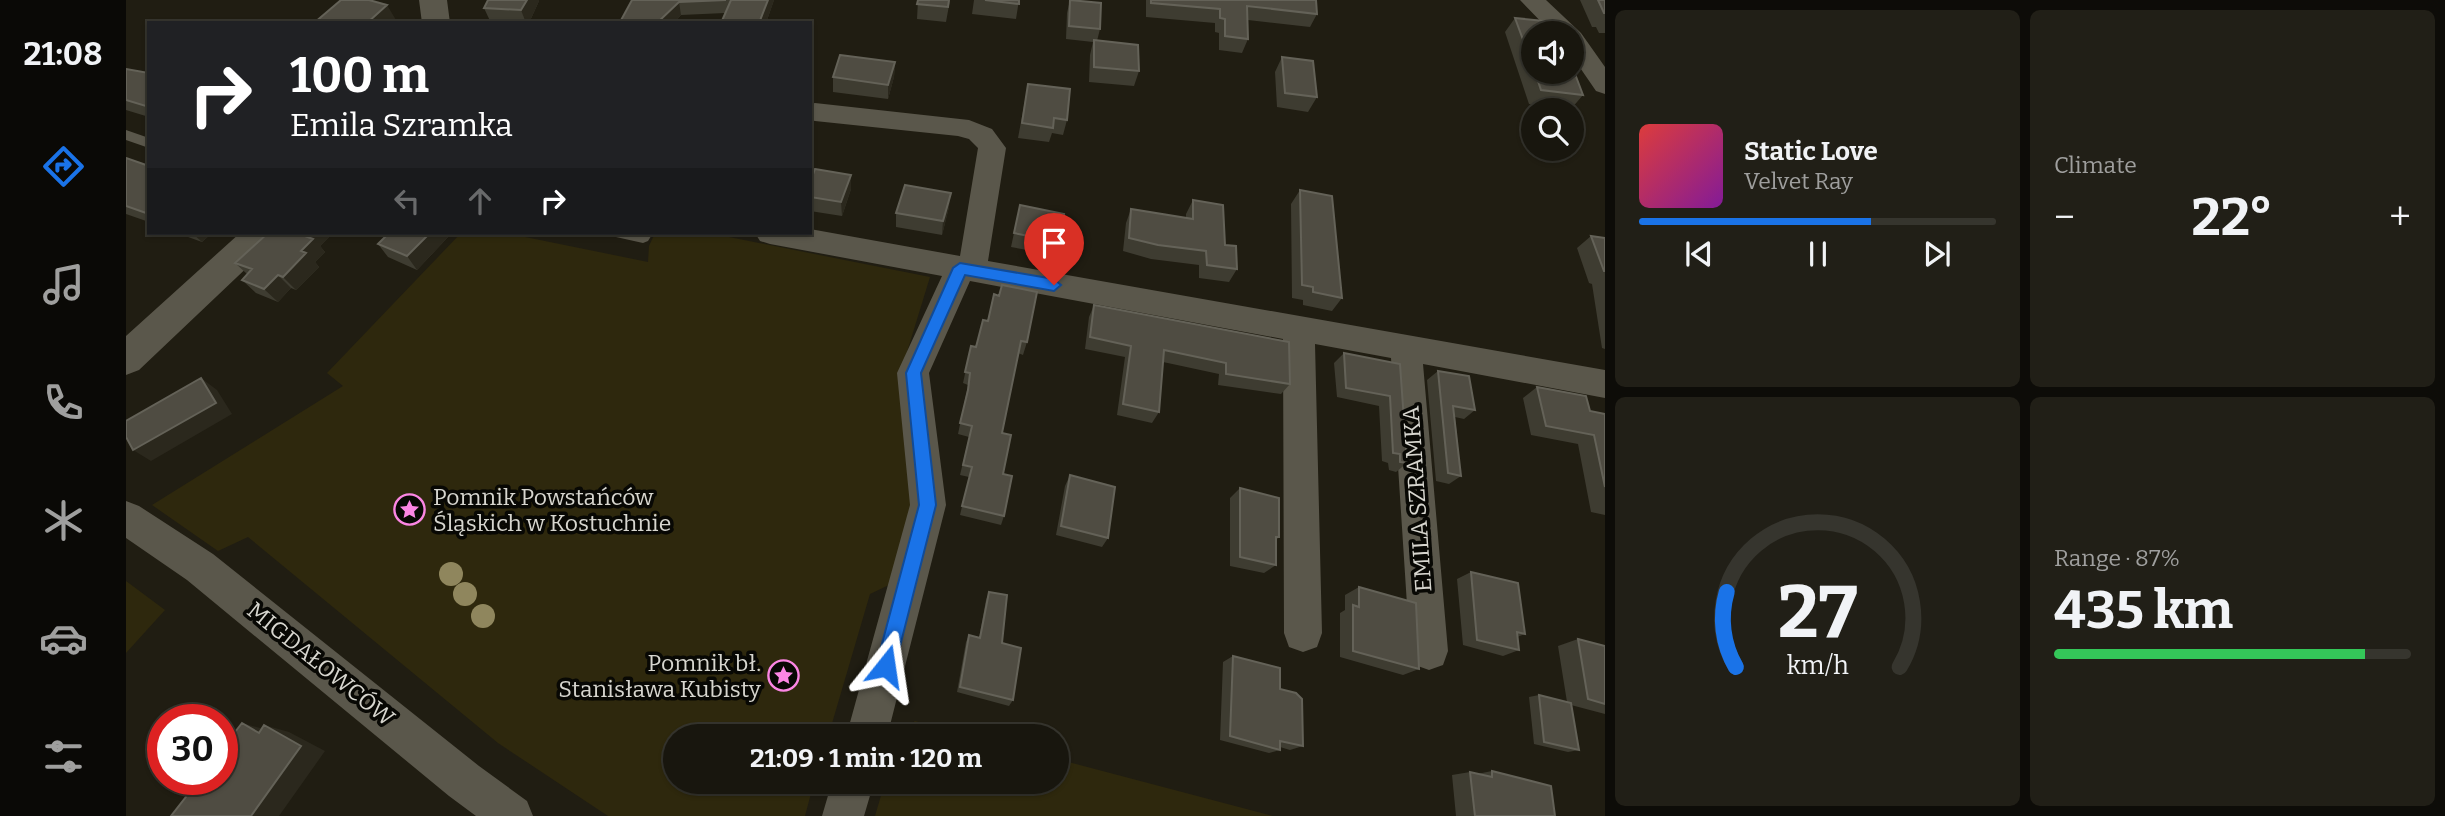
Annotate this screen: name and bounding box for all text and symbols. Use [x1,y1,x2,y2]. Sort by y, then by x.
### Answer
map controls [1521,21,1584,161]
button: sound [1521,21,1584,84]
text: 21:08 [24,35,102,73]
text: 100 m [290,46,429,105]
icon: right [175,49,266,140]
button: search [1521,98,1584,161]
text: Emila Szramka [290,106,513,144]
text: Static Love [1744,136,1878,167]
icon: directions [39,142,88,191]
text: Climate [2054,151,2137,179]
text: Velvet Ray [1744,167,1853,195]
icon: left [388,182,426,220]
icon: ahead [461,182,499,220]
icon: right [534,182,572,220]
text: 22° [2191,186,2273,249]
text: − [2054,194,2075,240]
text: + [2389,194,2411,240]
pin [1024,213,1084,285]
icon: arrive [1035,224,1073,262]
icon: previous [1680,235,1718,273]
icon: pause [1799,235,1837,273]
icon: next [1918,235,1956,273]
icon: music [39,260,88,309]
icon: phone [39,378,88,427]
street label: EMILA SZRAMKA [1396,404,1437,593]
place label: Pomnik Powstańców Śląskich w Kostuchnie [433,483,671,537]
place icon: Pomnik Powstańców Śląskich w Kostuchnie [393,493,427,527]
icon: climate [39,496,88,545]
text: Range · 87% [2054,544,2180,572]
text: 27 [1778,570,1857,657]
text: 435 km [2054,579,2233,642]
street label: MIGDAŁOWCÓW [242,596,401,732]
icon: car [39,614,88,663]
position arrow [849,629,923,703]
place label: Pomnik bł. Stanisława Kubisty [558,649,762,703]
text: km/h [1787,651,1849,681]
place icon: Pomnik bł. Stanisława Kubisty [767,659,801,693]
speed limit sign: 30 [147,704,238,795]
icon: filters [39,732,88,781]
text: 21:09 · 1 min · 120 m [750,743,982,774]

